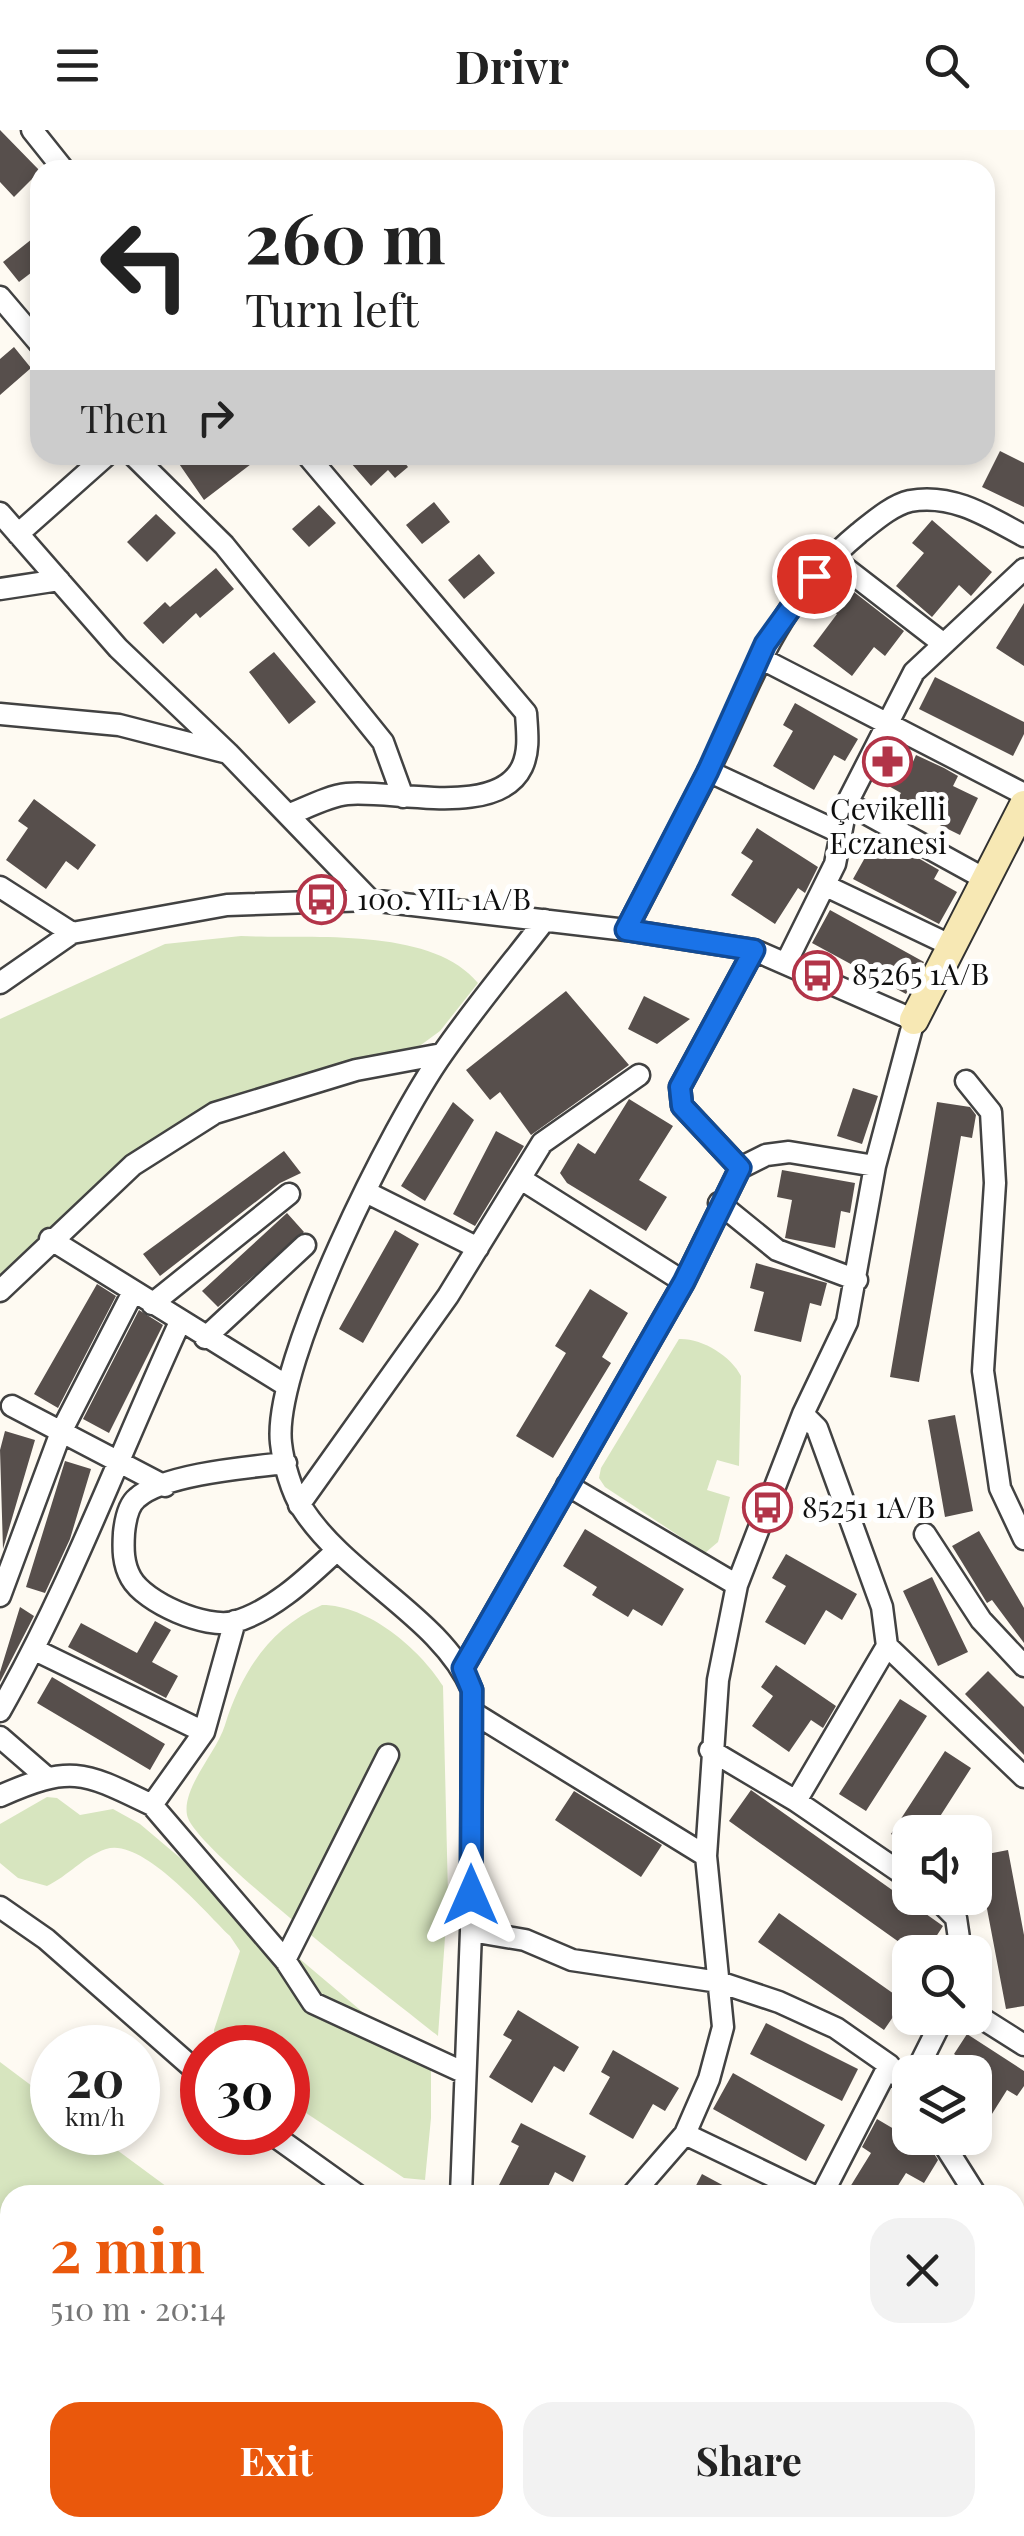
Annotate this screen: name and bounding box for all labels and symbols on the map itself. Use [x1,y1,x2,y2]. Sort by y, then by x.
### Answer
pin [772,534,857,619]
pharmacy icon: Çevikelli Eczanesi [862,735,914,787]
place label: Çevikelli Eczanesi [829,788,947,862]
bus stop icon: 100. YIL 1A/B [296,874,348,926]
place label: 100. YIL 1A/B [357,878,531,918]
bus stop icon: 85265 1A/B [791,949,843,1001]
place label: 85265 1A/B [852,953,989,993]
bus stop icon: 85251 1A/B [741,1482,793,1534]
place label: 85251 1A/B [802,1486,935,1526]
position arrow [419,1843,523,1947]
speed limit sign: 30 [180,2025,310,2155]

